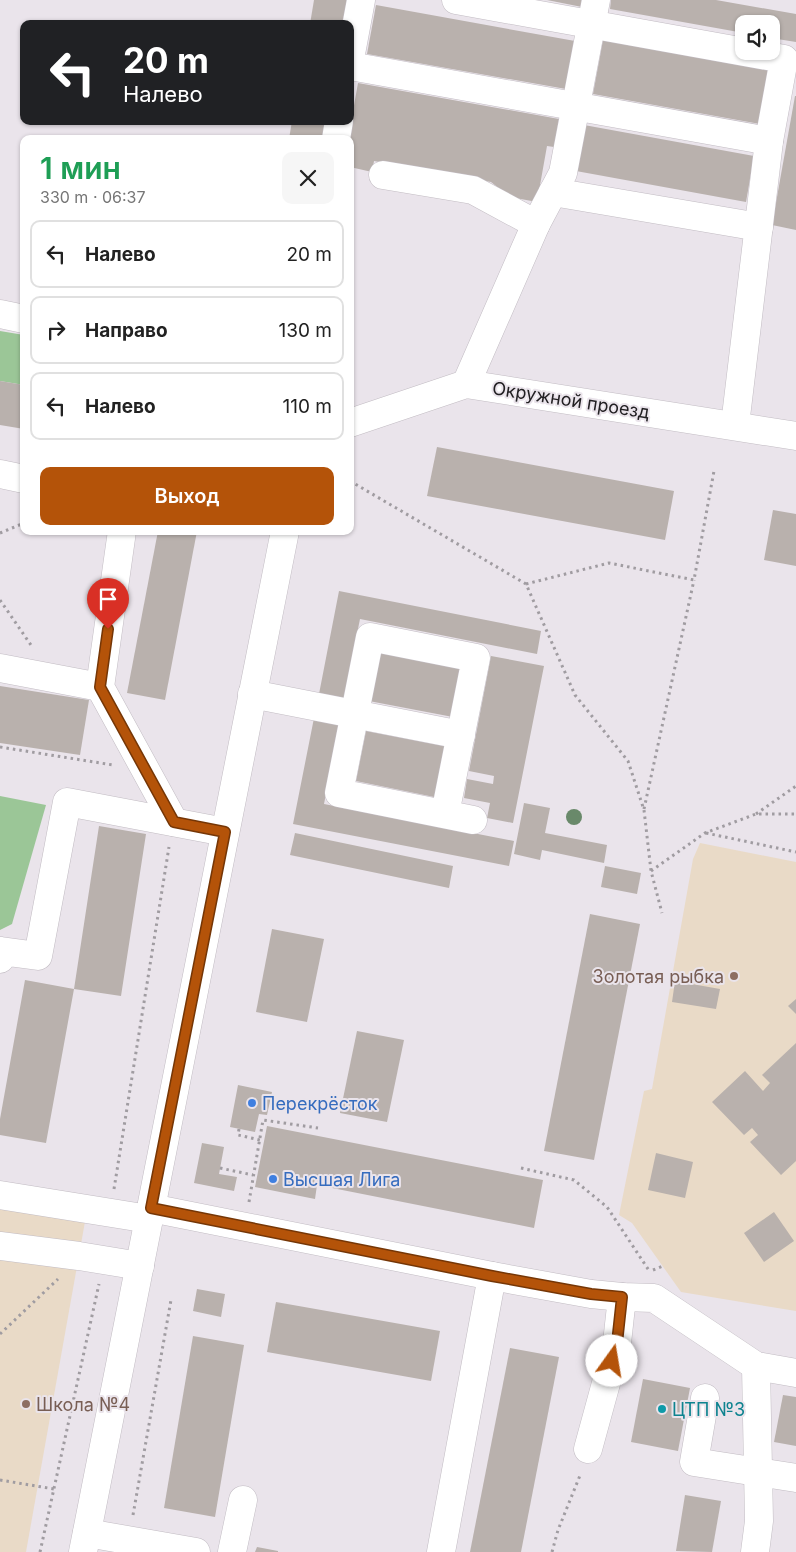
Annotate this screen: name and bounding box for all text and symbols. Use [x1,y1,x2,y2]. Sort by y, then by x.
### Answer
map controls [735,15,780,60]
button: sound [735,15,780,60]
text: 20 m [123,39,209,81]
icon: left [40,40,105,105]
text: Налево [123,81,203,107]
text: 1 мин [40,150,121,186]
button: close [282,152,334,204]
text: 330 m · 06:37 [40,187,146,207]
icon: left [42,240,70,268]
text: Налево [85,243,156,266]
text: 20 m [286,243,332,266]
icon: right [42,316,70,344]
text: Направо [85,319,168,342]
text: 130 m [279,319,332,342]
street label: Окружной проезд [491,377,651,423]
icon: left [42,392,70,420]
text: Налево [85,395,156,418]
text: 110 m [283,395,332,418]
button: Выход [40,467,334,525]
pin [87,578,129,629]
icon: arrive [94,585,122,613]
place label: Золотая рыбка [593,966,724,987]
marker: Золотая рыбка [728,970,740,982]
place label: Перекрёсток [262,1093,378,1114]
marker: Перекрёсток [246,1097,258,1109]
place label: Высшая Лига [283,1169,400,1190]
marker: Высшая Лига [267,1173,279,1185]
position arrow [585,1334,637,1386]
place label: Школа №4 [36,1394,130,1415]
marker: Школа №4 [20,1398,32,1410]
place label: ЦТП №3 [672,1399,745,1420]
marker: ЦТП №3 [656,1403,668,1415]

